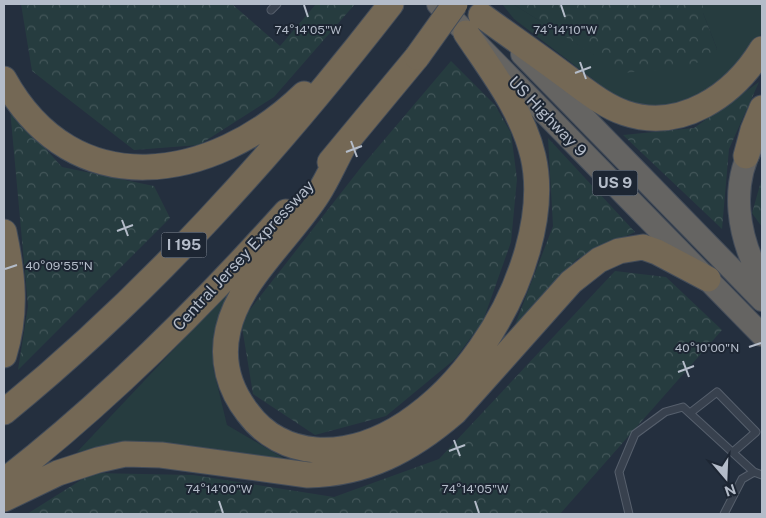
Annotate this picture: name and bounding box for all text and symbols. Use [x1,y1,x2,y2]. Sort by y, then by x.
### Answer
text: 74°14'05"W [275,23,342,37]
text: 74°14'10"W [533,23,598,37]
street label: US Highway 9 [505,72,591,160]
road number: US 9 [592,170,638,196]
street label: Central Jersey Expressway [169,176,318,334]
road number: I 195 [162,232,206,258]
text: 40°09'55"N [25,259,93,273]
text: 40°10'00"N [675,341,739,355]
north arrow [701,453,751,503]
text: N [722,481,738,500]
text: 74°14'00"W [186,482,253,496]
text: 74°14'05"W [442,482,509,496]

